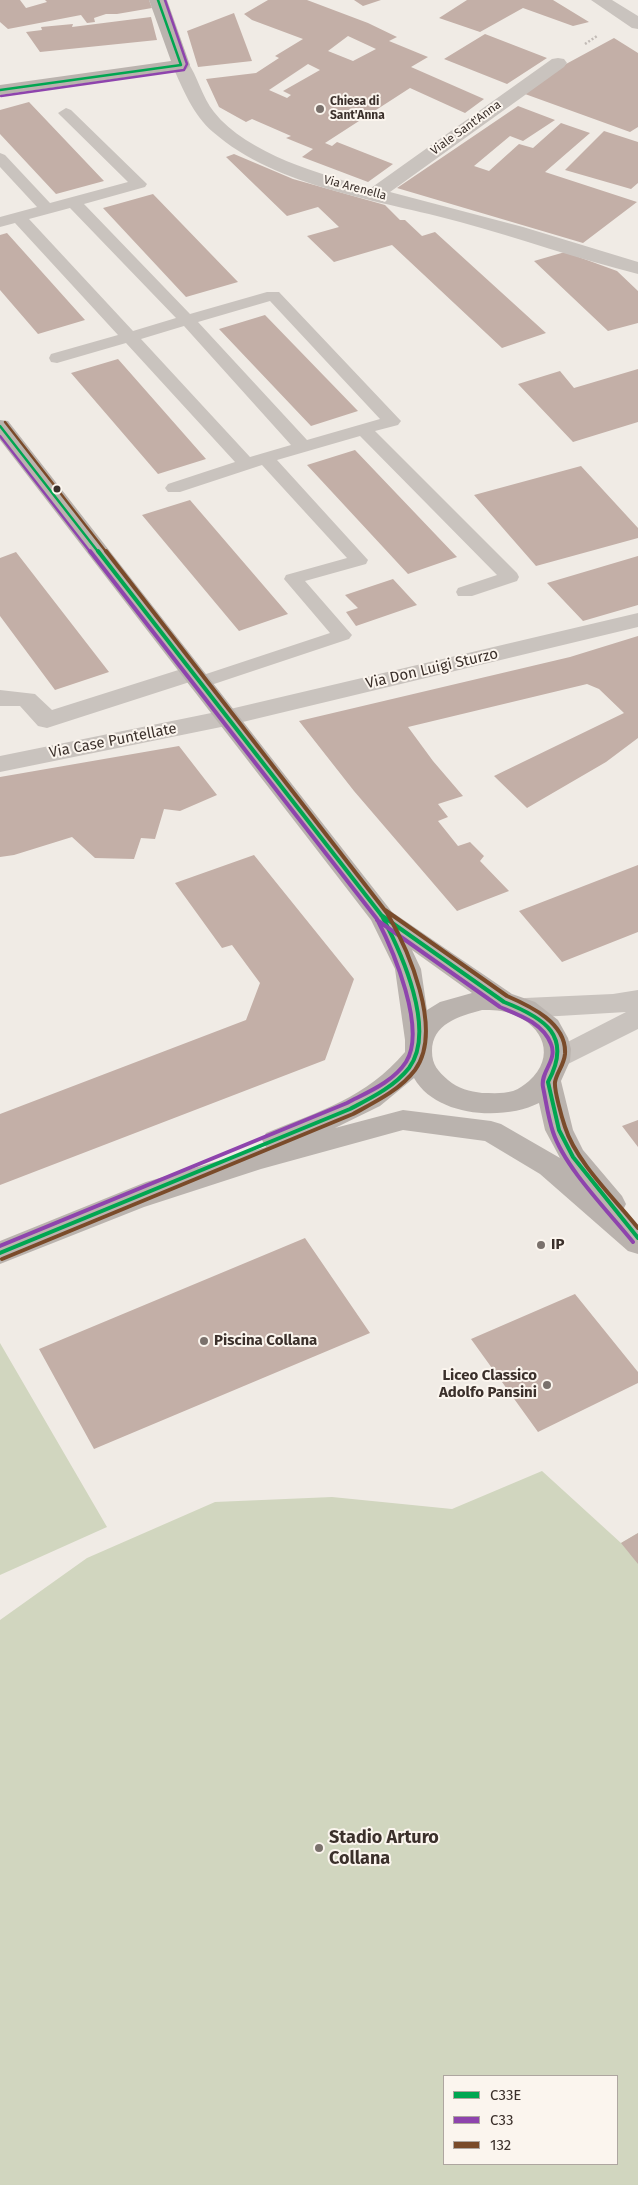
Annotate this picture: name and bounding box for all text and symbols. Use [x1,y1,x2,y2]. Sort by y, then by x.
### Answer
place label: Chiesa di Sant'Anna [330,95,385,123]
street label: Viale Sant'Anna [428,98,504,158]
marker: Chiesa di Sant'Anna [314,103,326,115]
street label: Via Arenella [322,173,388,203]
unlabelled marker [52,484,62,494]
street label: Via Don Luigi Sturzo [364,645,500,693]
street label: Via Case Puntellate [48,720,178,762]
place label: IP [551,1236,564,1254]
marker: IP [535,1239,547,1251]
place label: Piscina Collana [214,1332,317,1350]
marker: Piscina Collana [198,1335,210,1347]
place label: Liceo Classico Adolfo Pansini [439,1367,537,1402]
marker: Liceo Classico Adolfo Pansini [541,1379,553,1391]
place label: Stadio Arturo Collana [329,1827,439,1870]
marker: Stadio Arturo Collana [313,1842,325,1854]
legend [443,2075,618,2165]
text: C33E [490,2086,521,2104]
text: C33 [490,2111,513,2129]
text: 132 [490,2136,511,2154]

